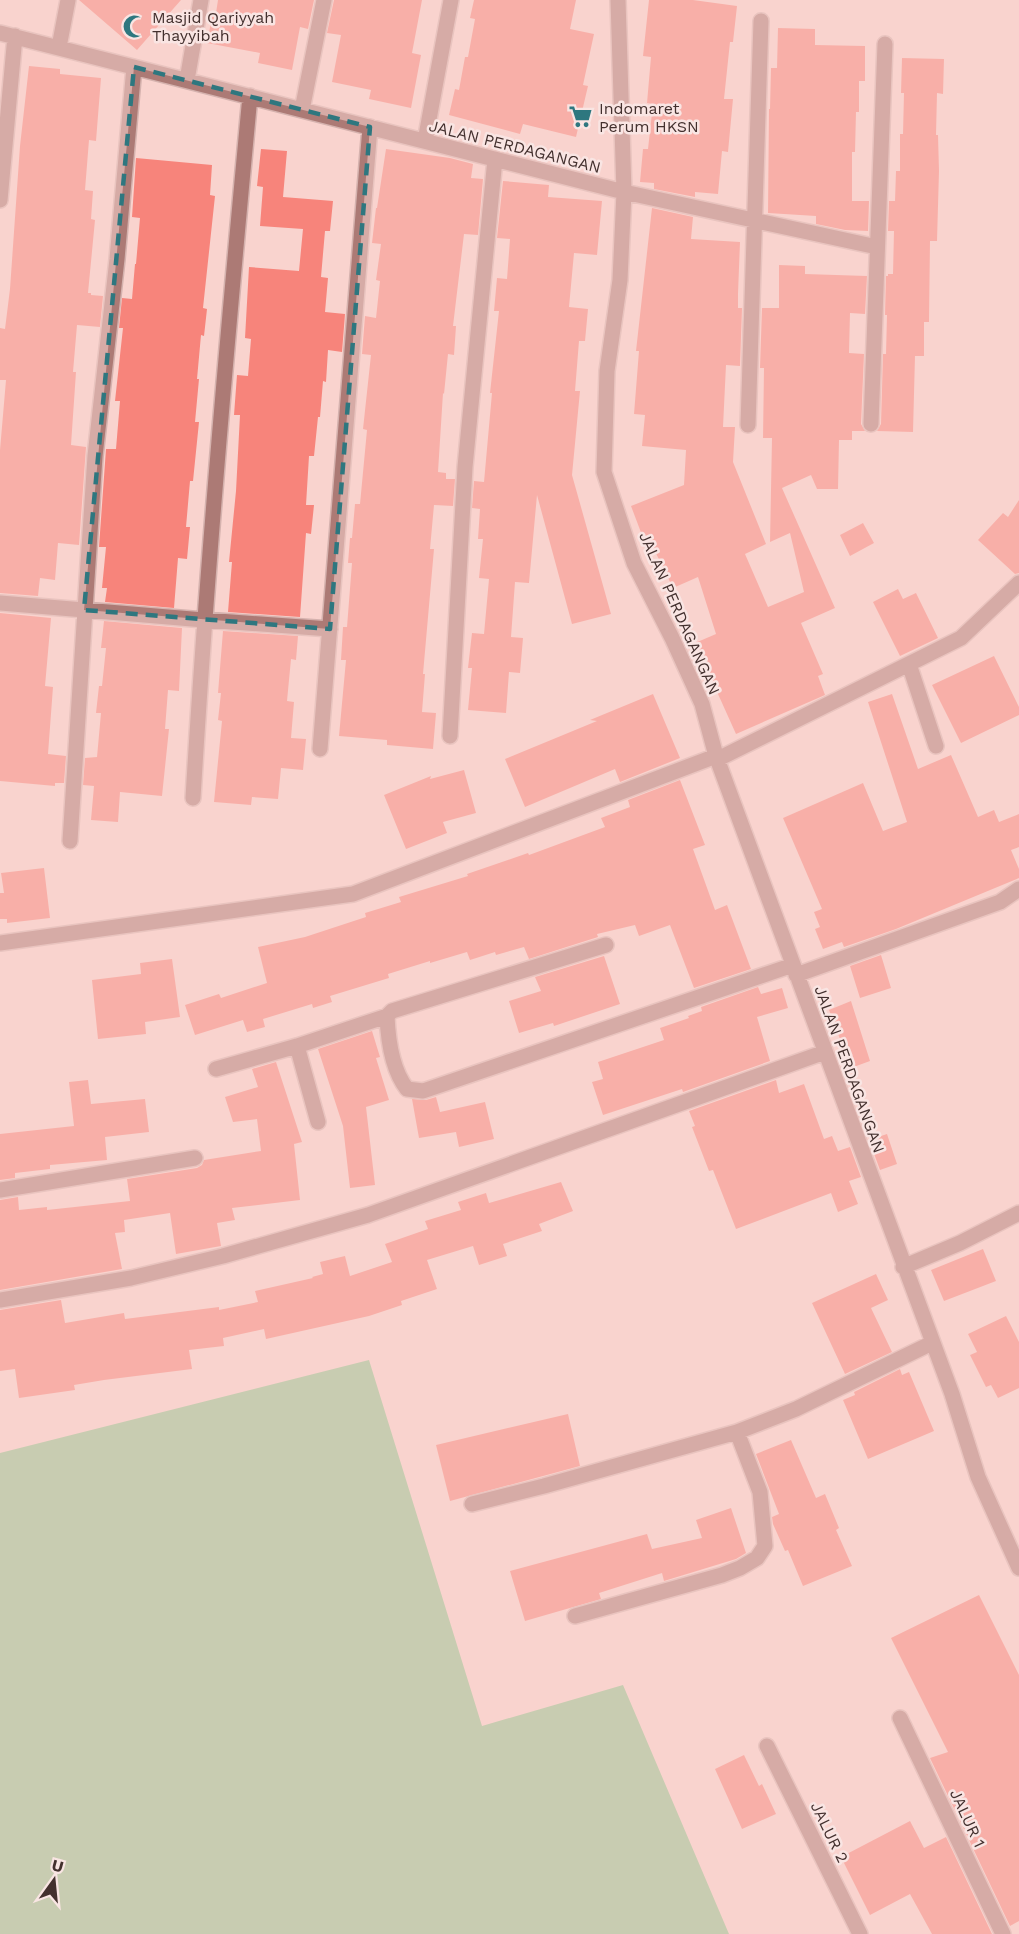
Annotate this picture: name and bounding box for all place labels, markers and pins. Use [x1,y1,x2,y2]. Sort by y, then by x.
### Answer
place label: Masjid Qariyyah Thayyibah [152,8,274,45]
mosque icon: Masjid Qariyyah Thayyibah [121,13,147,39]
place label: Indomaret Perum HKSN [599,99,699,136]
supermarket icon: Indomaret Perum HKSN [568,104,594,130]

